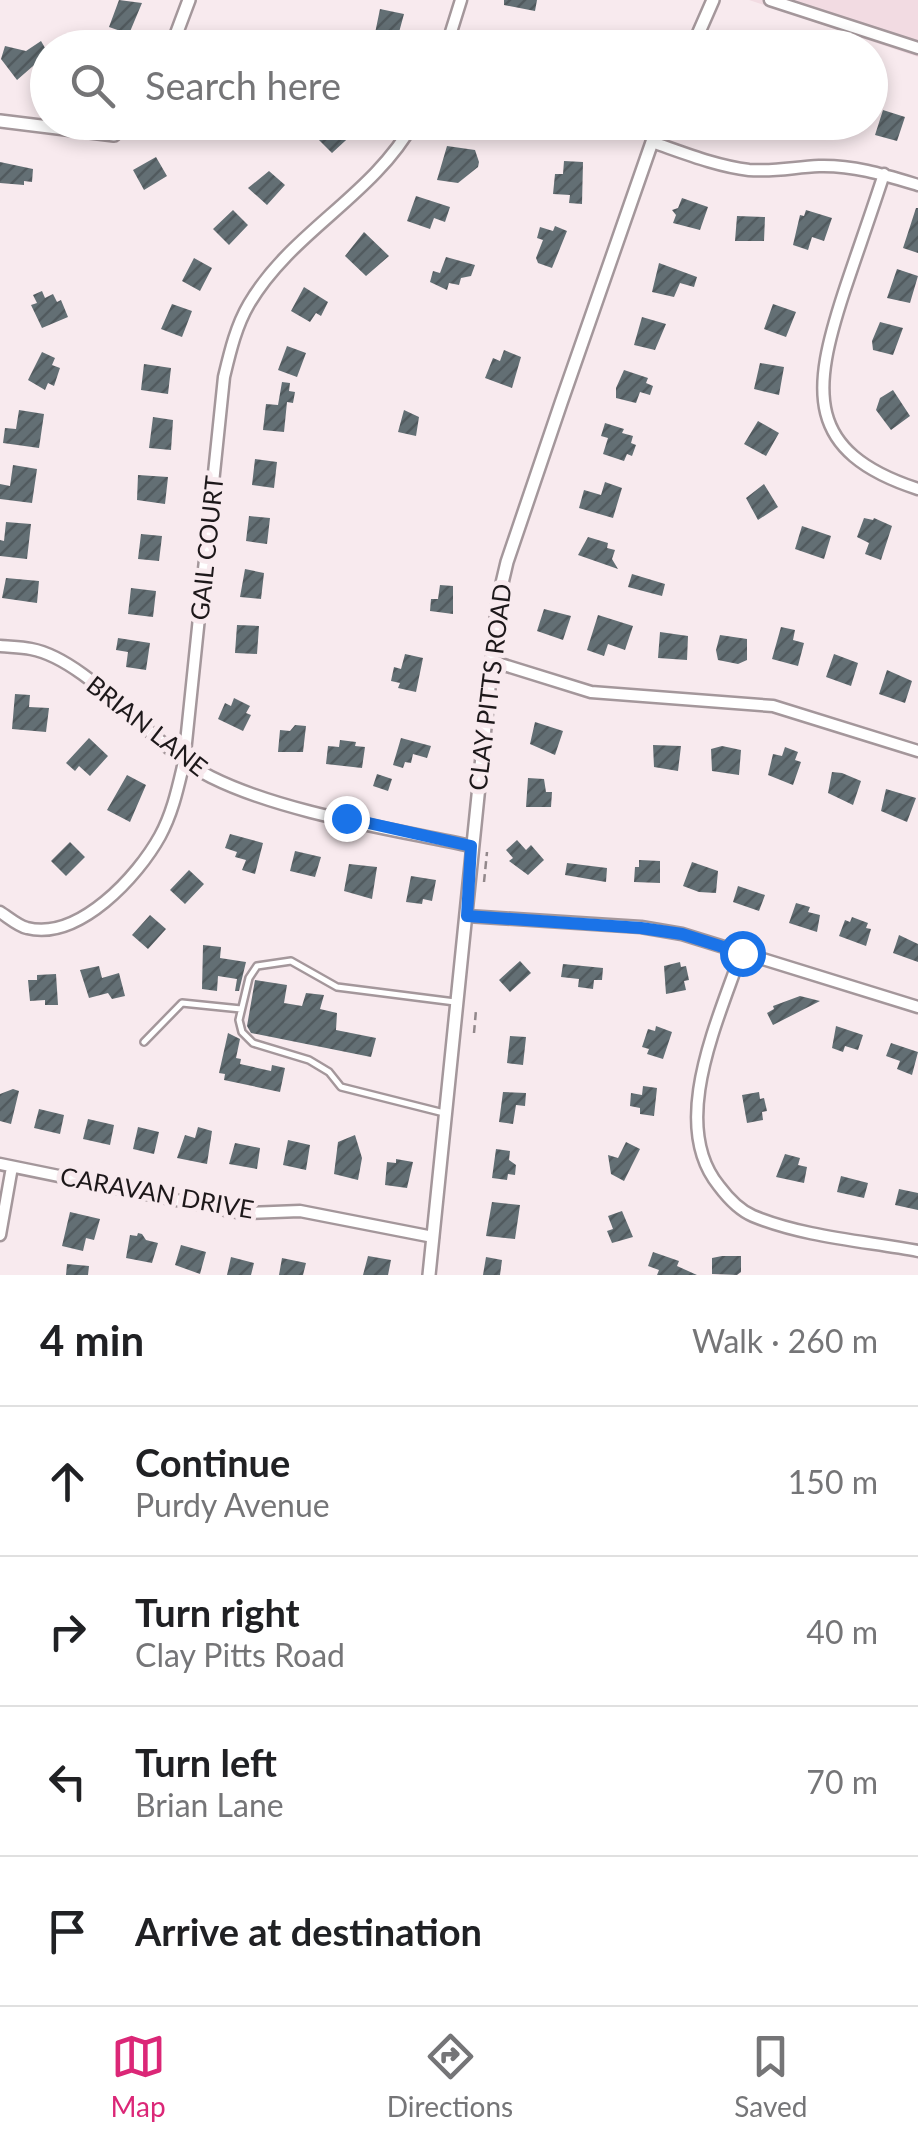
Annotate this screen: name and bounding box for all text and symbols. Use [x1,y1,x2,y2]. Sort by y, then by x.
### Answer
search box [30,30,888,140]
icon: search [65,58,120,113]
text: Search here [145,62,341,108]
street label: GAIL COURT [184,474,229,622]
street label: CLAY PITTS ROAD [461,582,517,792]
street label: BRIAN LANE [81,669,214,782]
route end [324,796,370,842]
route start [720,931,766,977]
street label: CARAVAN DRIVE [58,1160,256,1224]
text: 4 min [40,1315,144,1365]
text: Walk · 260 m [692,1321,878,1360]
text: Continue [135,1439,290,1485]
icon: ahead [40,1454,95,1509]
text: 150 m [788,1462,878,1501]
text: Purdy Avenue [135,1485,330,1524]
text: Turn right [135,1589,300,1635]
icon: right [40,1604,95,1659]
text: 40 m [806,1612,878,1651]
text: Clay Pitts Road [135,1635,345,1674]
text: Turn left [135,1739,277,1785]
icon: left [40,1754,95,1809]
text: 70 m [806,1762,878,1801]
text: Brian Lane [135,1785,284,1824]
icon: arrive [40,1904,95,1959]
text: Arrive at destination [135,1908,482,1954]
tab: Map [111,2029,166,2123]
tab: Directions [387,2029,513,2123]
tab: Saved [734,2029,807,2123]

